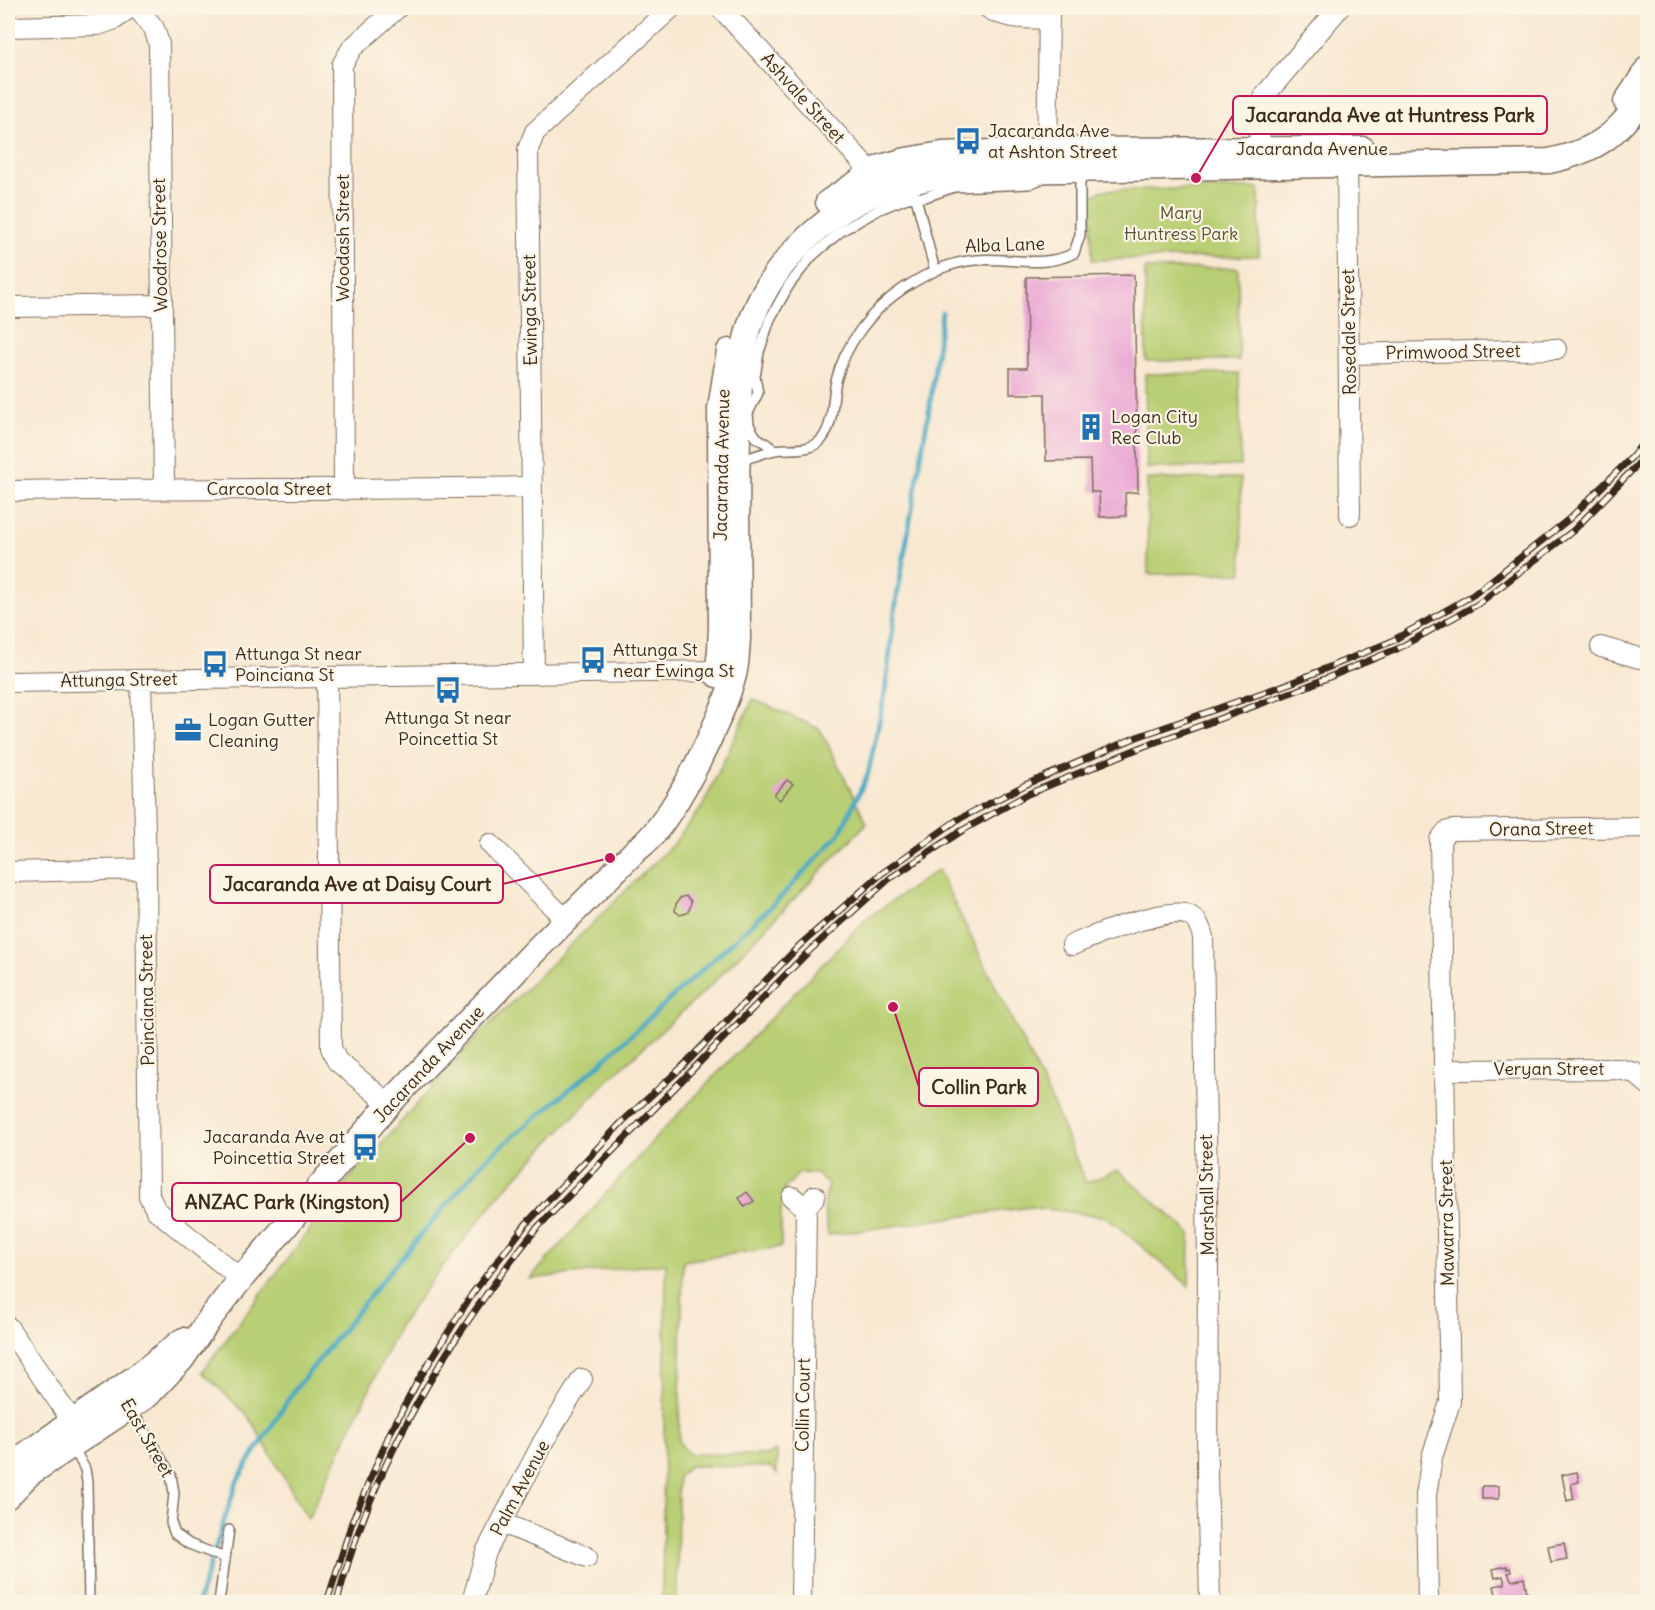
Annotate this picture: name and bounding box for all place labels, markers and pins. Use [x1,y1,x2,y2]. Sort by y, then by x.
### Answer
callout: Jacaranda Ave at Huntress Park [1233,96,1547,134]
place label: Jacaranda Ave at Ashton Street [988,119,1118,163]
bus stop icon: Jacaranda Ave at Ashton Street [953,126,983,156]
place label: Logan City Rec Club [1111,405,1198,449]
building icon: Logan City Rec Club [1076,412,1106,442]
place label: Attunga St near Ewinga St [613,638,734,682]
place label: Attunga St near Poinciana St [235,642,363,686]
bus stop icon: Attunga St near Ewinga St [578,645,608,675]
bus stop icon: Attunga St near Poinciana St [200,649,230,679]
bus stop icon: Attunga St near Poincettia St [433,675,463,705]
place label: Attunga St near Poincettia St [385,706,512,750]
place label: Logan Gutter Cleaning [208,708,316,752]
office icon: Logan Gutter Cleaning [173,715,203,745]
callout: Jacaranda Ave at Daisy Court [210,865,503,903]
callout: Collin Park [919,1068,1038,1106]
place label: Jacaranda Ave at Poincettia Street [203,1125,345,1169]
bus stop icon: Jacaranda Ave at Poincettia Street [350,1132,380,1162]
callout: ANZAC Park (Kingston) [172,1183,401,1221]

